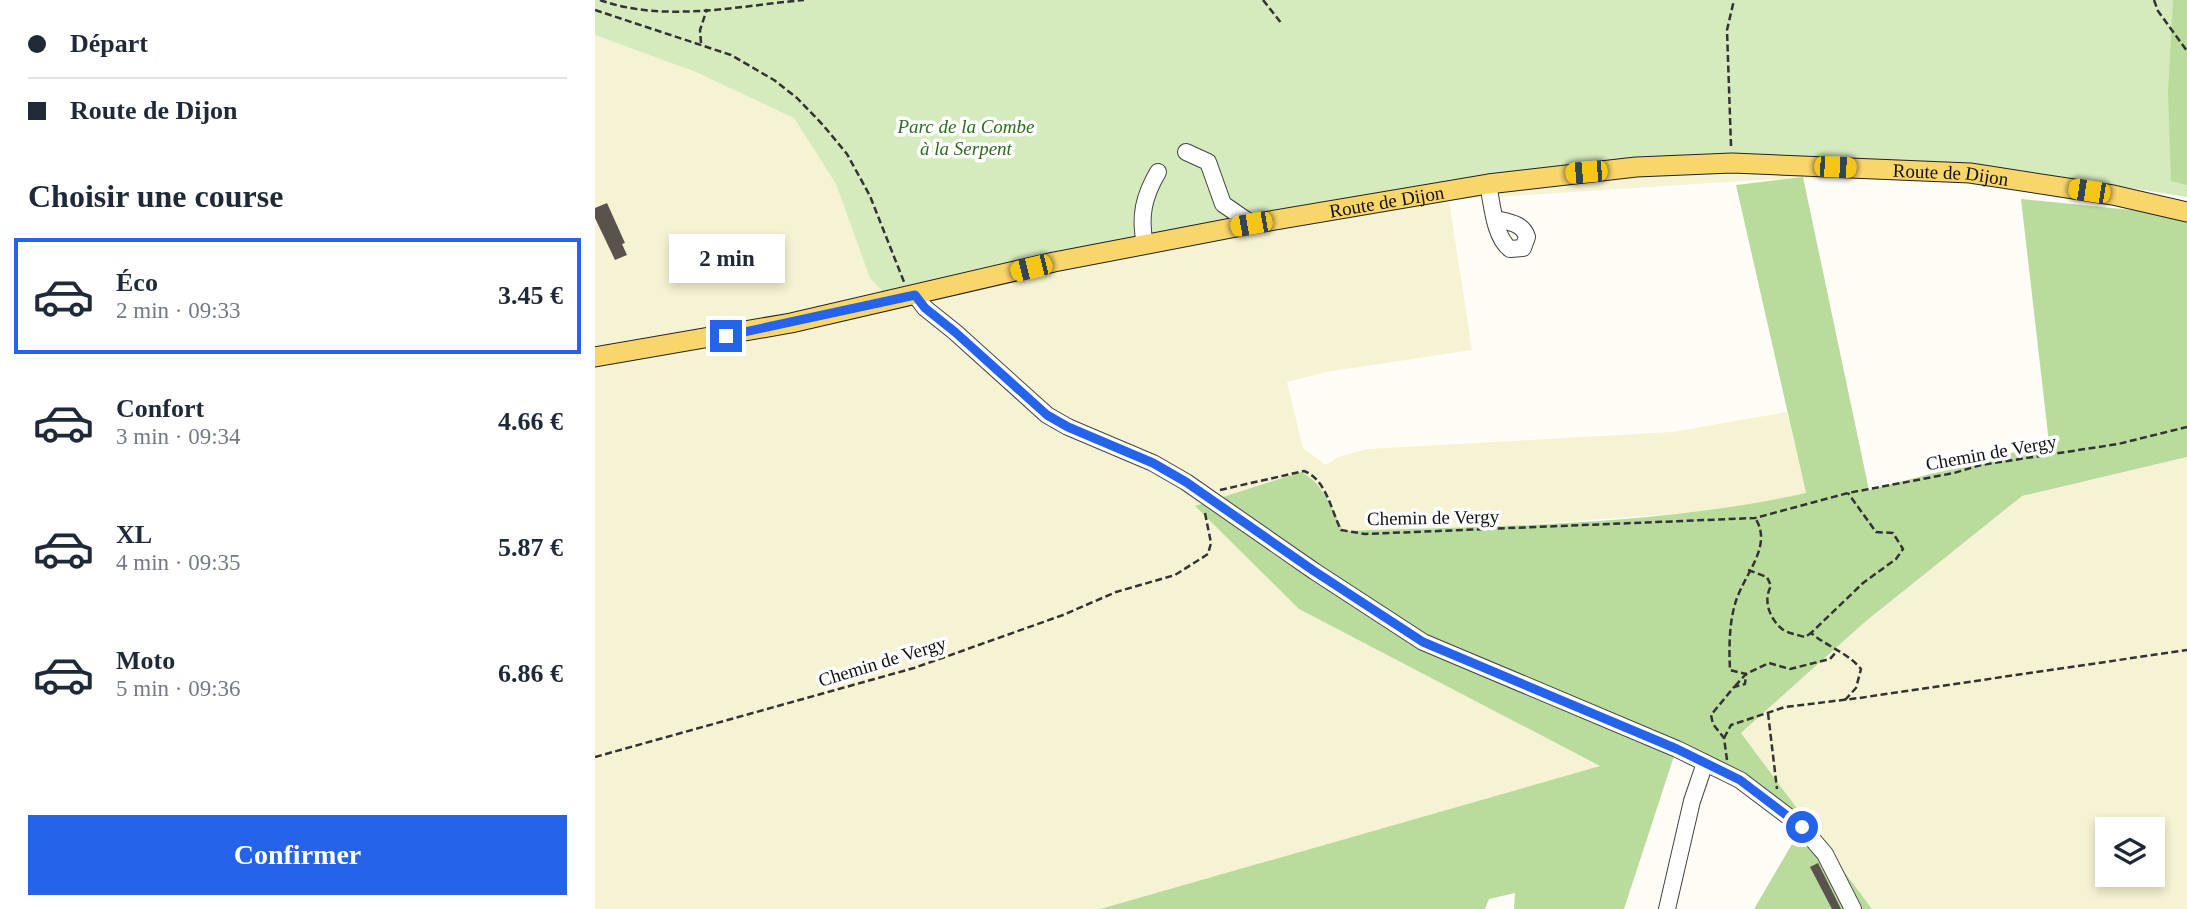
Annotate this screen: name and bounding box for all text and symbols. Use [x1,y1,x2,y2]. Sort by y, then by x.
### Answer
text: Départ [70,29,148,58]
text: Route de Dijon [70,96,238,125]
park label: Parc de la Combe à la Serpent [896,116,1035,159]
car [1814,156,1857,178]
car [1565,160,1608,184]
street label: Route de Dijon [1892,160,2010,190]
car [2067,177,2112,205]
text: Choisir une course [28,178,283,214]
street label: Route de Dijon [1328,182,1446,222]
car [1229,210,1274,238]
callout: 2 min [668,234,784,284]
text: 2 min [699,246,755,271]
car [1009,253,1054,283]
icon: car [32,265,95,328]
text: Éco [116,268,158,297]
text: 3.45 € [498,281,563,310]
text: 2 min · 09:33 [116,298,241,323]
route end [710,320,742,352]
icon: car [32,391,95,454]
text: Confort [116,394,204,423]
text: 4.66 € [498,407,563,436]
text: 3 min · 09:34 [116,424,241,449]
street label: Chemin de Vergy [1924,431,2059,474]
street label: Chemin de Vergy [1367,506,1500,529]
icon: car [32,517,95,580]
text: XL [116,520,152,549]
text: 5.87 € [498,533,563,562]
text: 4 min · 09:35 [116,550,241,575]
street label: Chemin de Vergy [816,632,949,691]
icon: car [32,643,95,706]
text: Moto [116,646,175,675]
text: 6.86 € [498,659,563,688]
text: 5 min · 09:36 [116,676,241,701]
route start [1786,811,1818,843]
button: Confirmer [28,815,567,895]
map controls [2095,817,2165,887]
button: layers [2095,817,2165,887]

